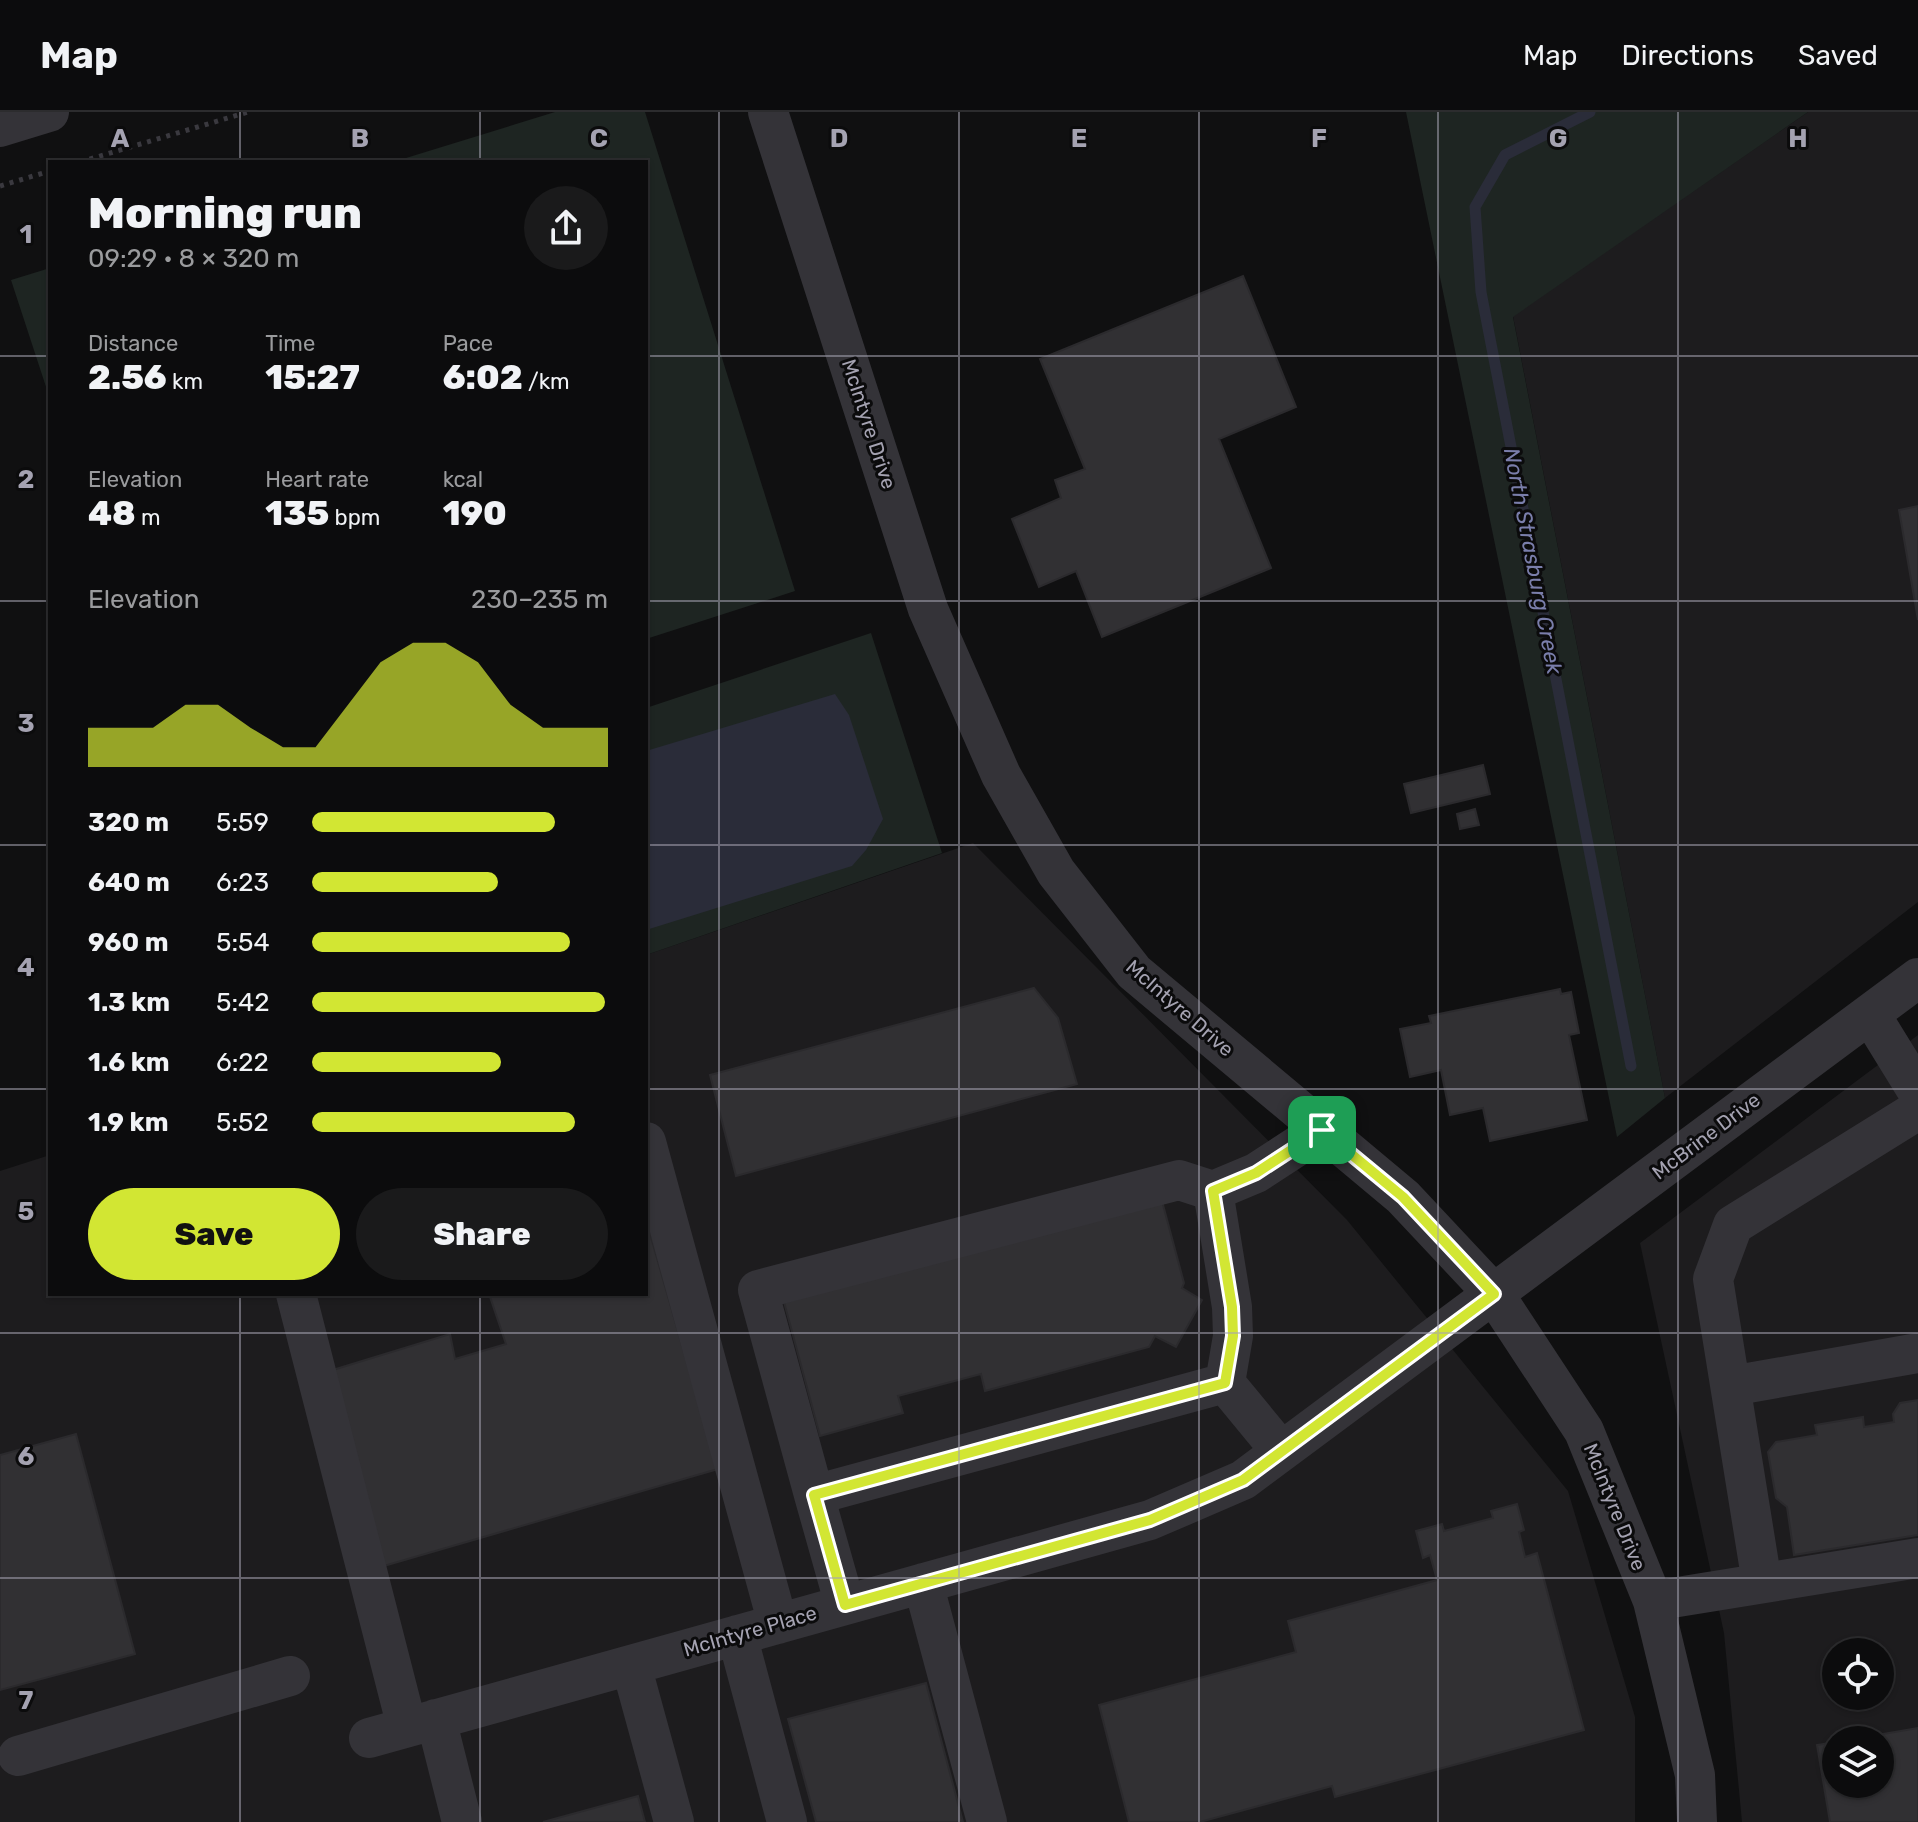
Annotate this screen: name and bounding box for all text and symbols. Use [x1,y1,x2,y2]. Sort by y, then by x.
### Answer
text: Map [40,32,118,78]
text: Map [1523,39,1577,72]
text: Directions [1621,39,1754,72]
text: Saved [1798,39,1878,72]
text: A [111,123,130,154]
text: B [351,123,369,154]
text: C [590,123,608,154]
text: D [830,123,848,154]
text: E [1071,123,1087,154]
text: F [1311,123,1327,154]
text: G [1549,123,1567,154]
text: H [1788,123,1808,154]
button: share [524,186,608,270]
text: Morning run [88,187,362,239]
text: 1 [20,219,32,250]
text: 09:29 · 8 × 320 m [88,243,299,274]
text: Distance [88,330,178,357]
text: Time [265,330,315,357]
text: Pace [443,330,493,357]
street label: McIntyre Drive [837,356,901,492]
text: 2.56 [88,357,167,398]
text: 15:27 [265,357,360,398]
text: 6:02 [443,357,523,398]
text: km [167,368,203,395]
text: /km [523,368,570,395]
water label: North Strasburg Creek [1498,445,1568,677]
text: 2 [18,464,34,495]
text: Elevation [88,466,182,493]
text: Heart rate [265,466,369,493]
text: kcal [443,466,483,493]
text: 48 [88,493,136,534]
text: 135 [265,493,329,534]
text: 190 [443,493,507,534]
text: m [136,504,161,531]
text: bpm [329,504,380,531]
text: Elevation [88,584,199,615]
text: 230–235 m [471,584,608,615]
text: 3 [17,708,35,739]
text: 320 m [88,807,169,838]
text: 5:59 [216,807,269,838]
text: 640 m [88,867,170,898]
text: 6:23 [216,867,269,898]
text: 960 m [88,927,169,958]
text: 5:54 [216,927,270,958]
text: 4 [17,952,35,983]
street label: McIntyre Drive [1121,955,1239,1061]
text: 1.3 km [88,987,170,1018]
text: 5:42 [216,987,270,1018]
text: 1.6 km [88,1047,170,1078]
text: 6:22 [216,1047,269,1078]
street label: McBrine Drive [1647,1088,1765,1184]
pin [1288,1096,1356,1164]
text: 1.9 km [88,1107,169,1138]
text: 5:52 [216,1107,269,1138]
icon: arrive [1300,1108,1344,1152]
button: Save [88,1188,340,1280]
button: Share [356,1188,608,1280]
text: 5 [18,1196,34,1227]
street label: McIntyre Drive [1579,1440,1651,1574]
text: 6 [18,1441,35,1472]
street label: McIntyre Place [681,1600,819,1662]
map controls [1822,1638,1894,1798]
button: locate [1822,1638,1894,1710]
text: 7 [19,1685,34,1716]
button: layers [1822,1726,1894,1798]

